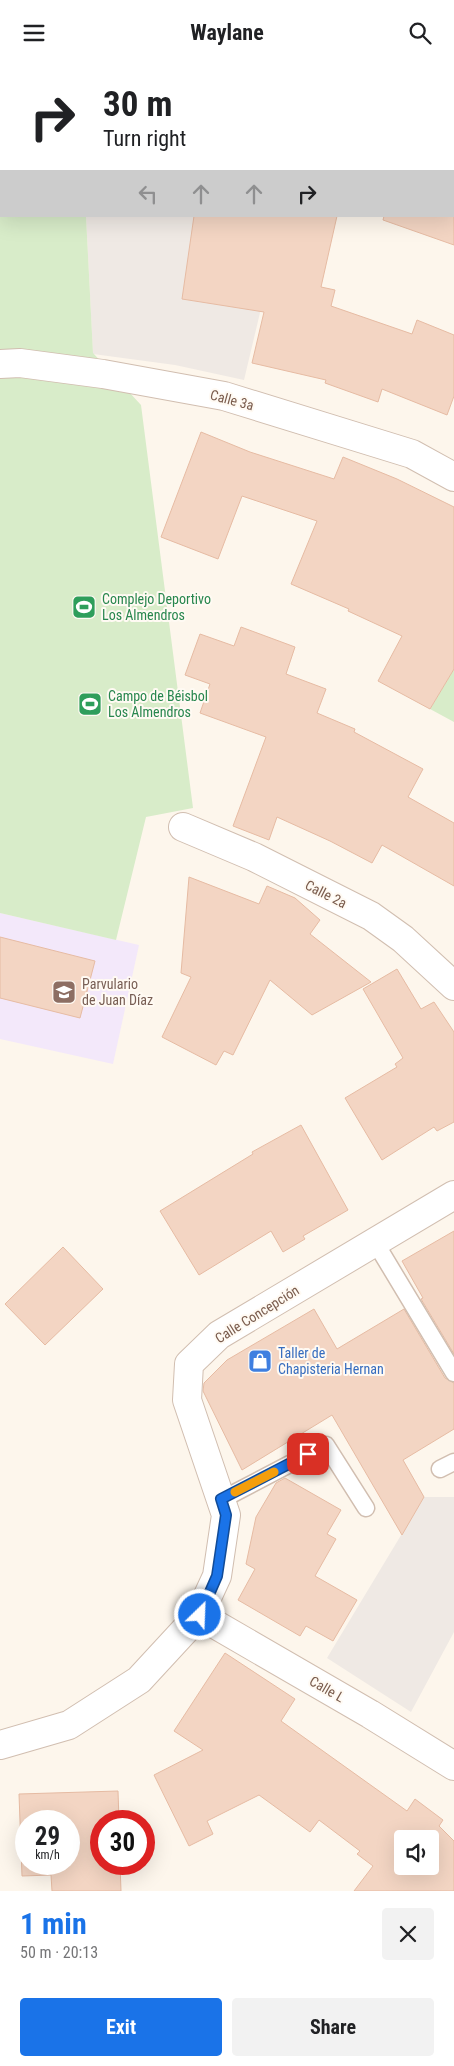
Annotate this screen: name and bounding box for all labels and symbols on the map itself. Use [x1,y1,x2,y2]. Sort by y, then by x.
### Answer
street label: Calle 3a [208,387,256,413]
place label: Complejo Deportivo Los Almendros [102,591,211,623]
sports icon: Complejo Deportivo Los Almendros [71,594,97,620]
place label: Campo de Béisbol Los Almendros [108,688,208,720]
sports icon: Campo de Béisbol Los Almendros [77,691,103,717]
street label: Calle 2a [303,877,349,911]
place label: Parvulario de Juan Díaz [82,976,153,1008]
school or university icon: Parvulario de Juan Díaz [51,979,77,1005]
street label: Calle Concepción [212,1282,302,1346]
place label: Taller de Chapisteria Hernan [278,1345,384,1377]
shop icon: Taller de Chapisteria Hernan [247,1348,273,1374]
pin [287,1433,329,1475]
position arrow [173,1588,225,1640]
street label: Calle L [307,1673,348,1705]
speed limit sign: 30 [90,1810,155,1875]

